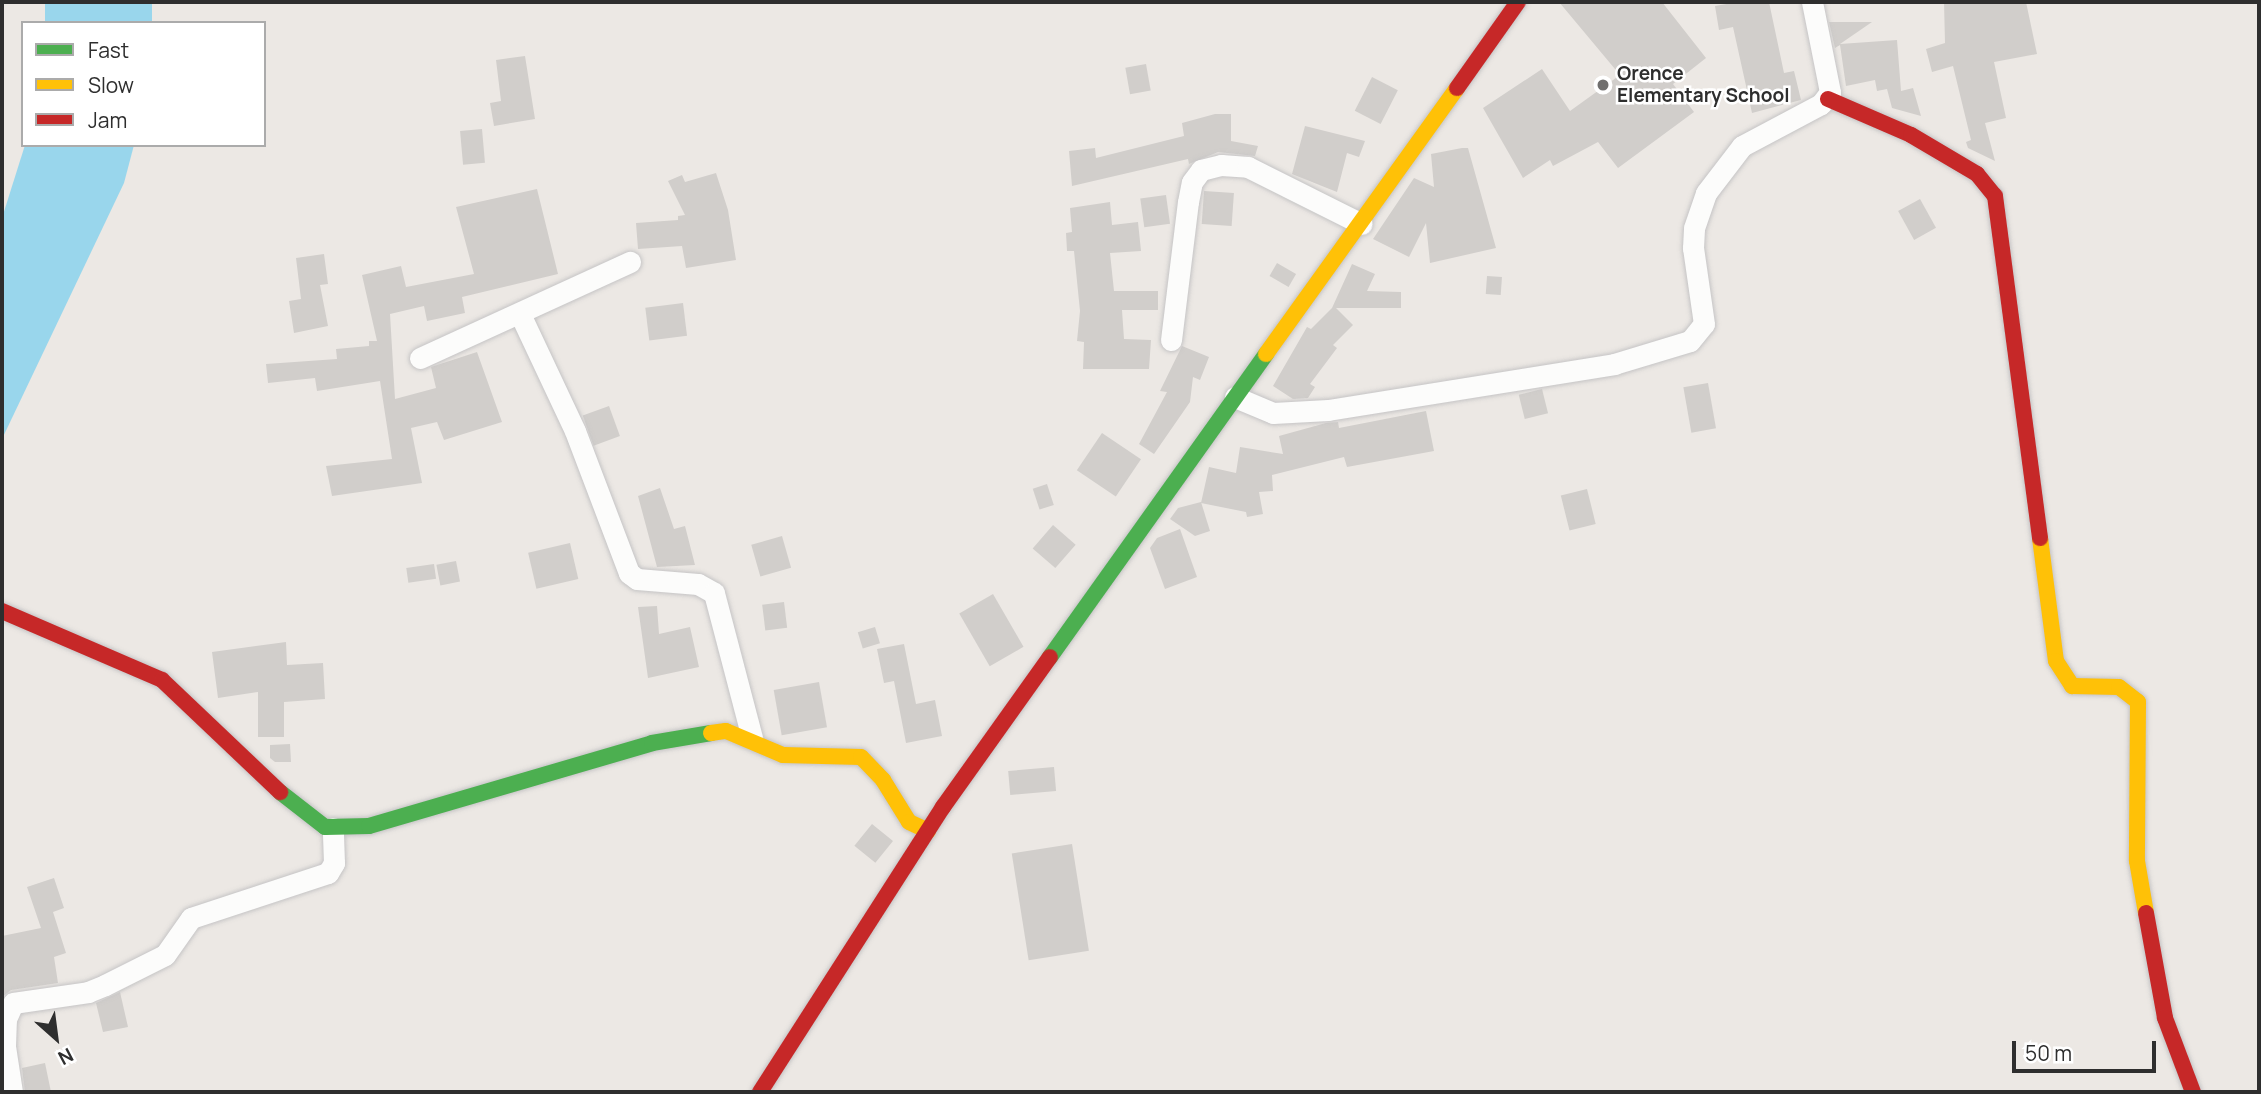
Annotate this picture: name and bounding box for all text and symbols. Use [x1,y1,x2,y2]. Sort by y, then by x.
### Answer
legend [21,21,266,147]
text: Fast [88,36,129,64]
place label: Orence Elementary School [1617,63,1790,107]
text: Slow [88,71,134,99]
marker: Orence Elementary School [1595,77,1611,93]
text: Jam [88,106,127,134]
north arrow [21,1003,91,1073]
scale bar [2016,1028,2160,1072]
text: 50 m [2025,1039,2072,1067]
text: N [54,1042,78,1071]

